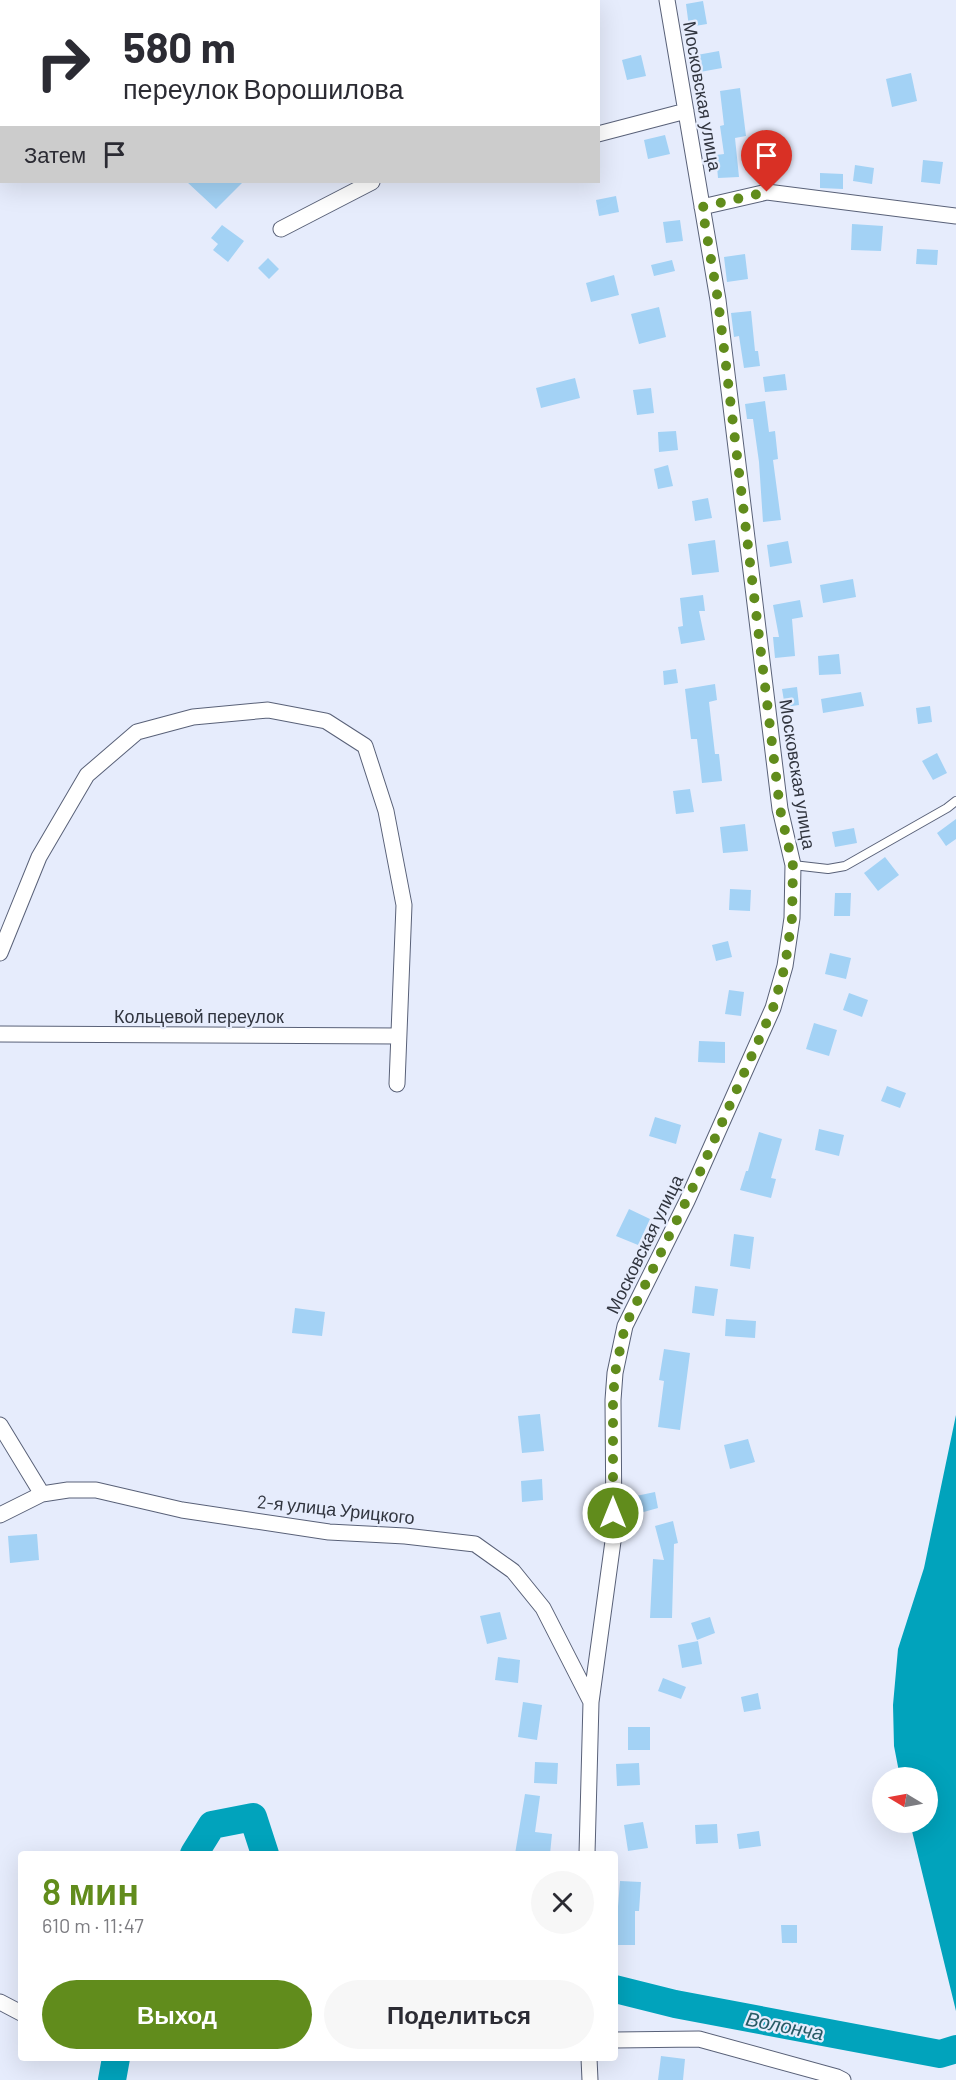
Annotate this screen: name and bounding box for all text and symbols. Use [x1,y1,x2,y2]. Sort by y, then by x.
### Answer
street label: Московская улица [679,19,727,174]
text: 580 m [123,21,236,71]
icon: right [24,24,102,102]
text: переулок Ворошилова [123,72,404,104]
pin [741,130,792,192]
icon: arrive [98,138,131,171]
icon: arrive [750,139,783,172]
text: Затем [24,141,86,167]
street label: Московская улица [775,697,821,852]
street label: Кольцевой переулок [114,1005,284,1027]
street label: Московская улица [601,1170,688,1317]
position arrow [581,1481,645,1545]
street label: 2-я улица Урицкого [256,1490,416,1528]
north arrow [872,1767,938,1833]
map controls [872,1767,938,1833]
text: 8 мин [42,1869,139,1912]
button: close [531,1871,594,1934]
text: 610 m · 11:47 [42,1913,144,1937]
button: Выход [42,1980,312,2049]
button: Поделиться [324,1980,594,2049]
water label: Волонча [744,2006,826,2044]

